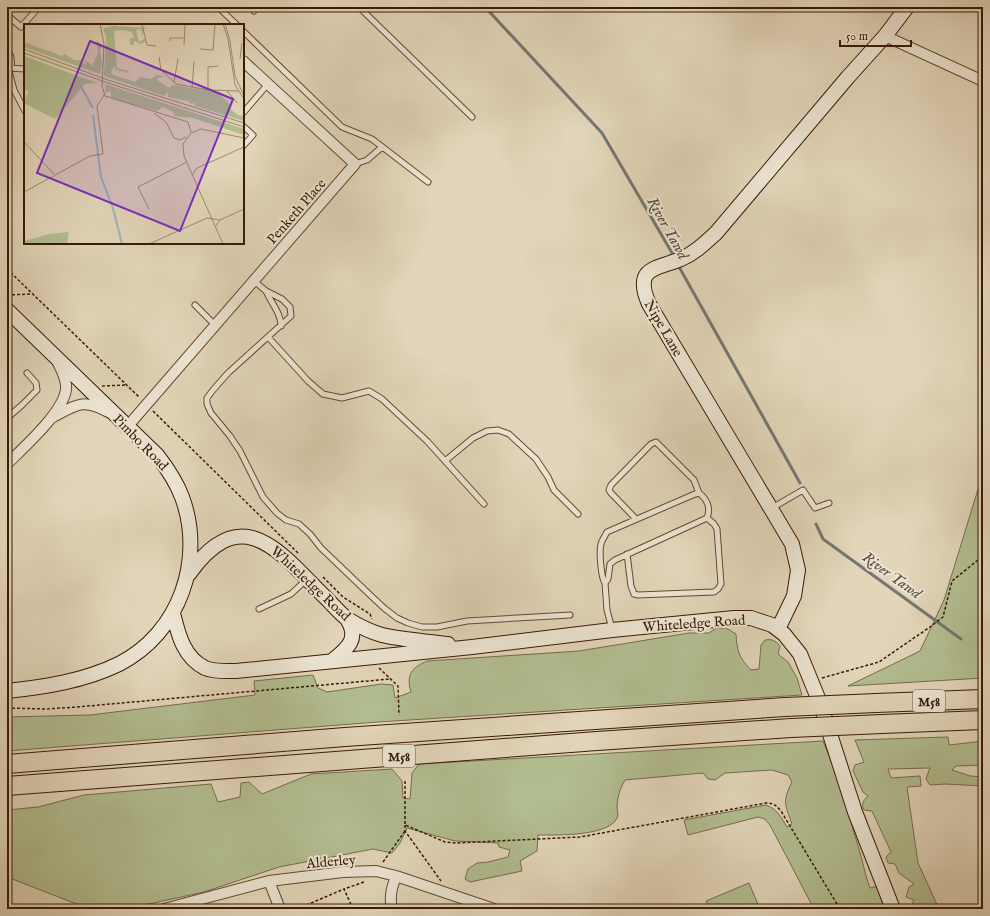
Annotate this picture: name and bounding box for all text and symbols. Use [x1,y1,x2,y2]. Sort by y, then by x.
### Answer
scale bar [840,22,911,48]
inset map [24,24,244,244]
text: 50 m [846,29,868,44]
street label: Penketh Place [263,175,331,248]
water label: River Tawd [643,194,693,264]
street label: Nipe Lane [640,297,687,361]
street label: Pimbo Road [109,410,172,475]
street label: Whiteledge Road [267,542,354,626]
water label: River Tawd [858,548,926,604]
street label: Whiteledge Road [642,611,746,637]
road number: M58 [913,690,945,712]
road number: M58 [383,745,415,767]
street label: Alderley [305,851,357,873]

